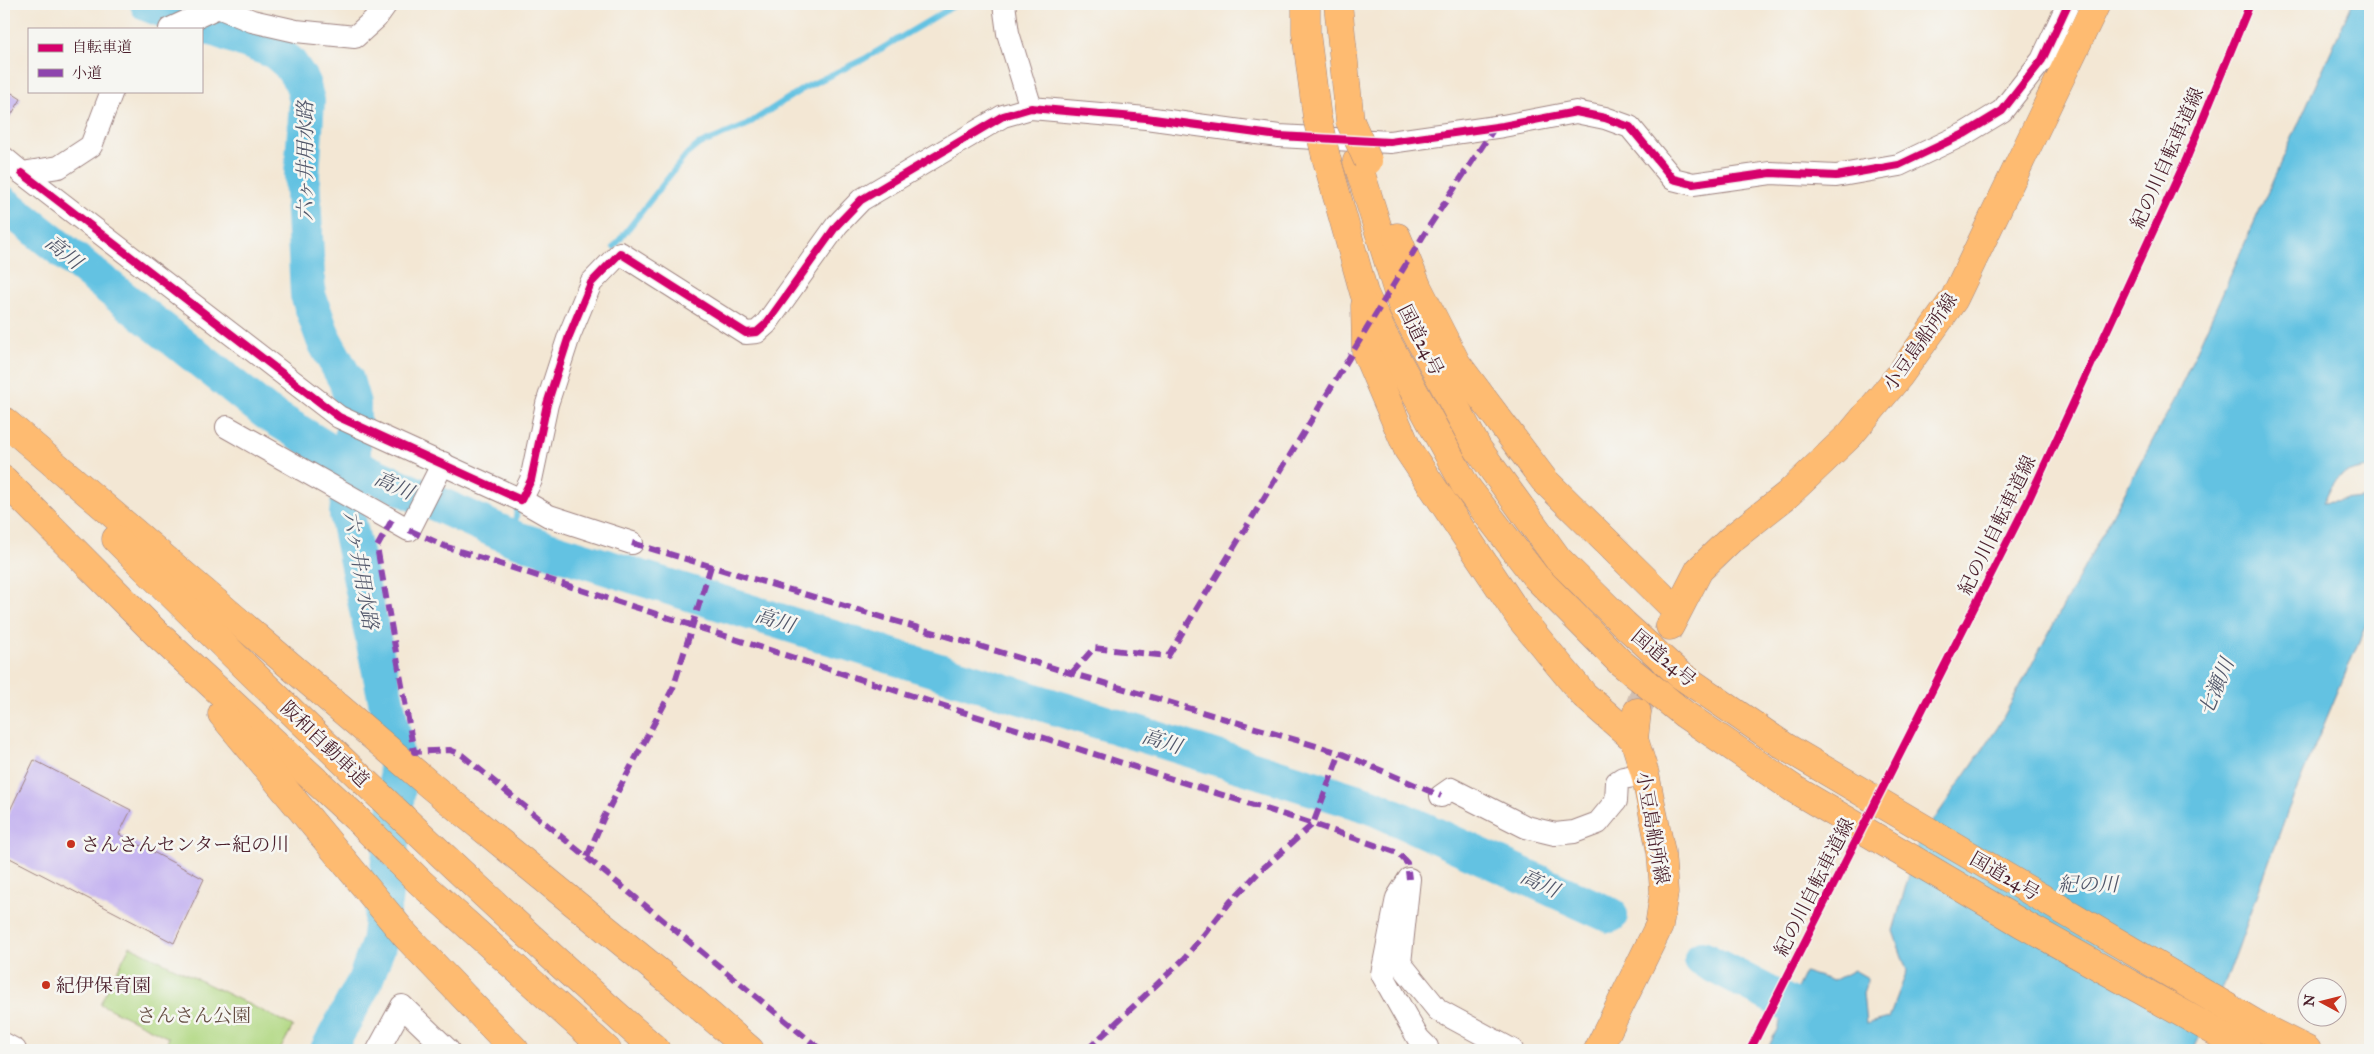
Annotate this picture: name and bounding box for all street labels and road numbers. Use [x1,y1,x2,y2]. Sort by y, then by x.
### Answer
street label: 紀の川自転車道線 [2126,84,2208,232]
street label: 小豆島船所線 [1878,289,1962,395]
street label: 国道24号 [1393,300,1449,380]
street label: 紀の川自転車道線 [1953,452,2041,598]
street label: 国道24号 [1627,624,1701,692]
street label: 阪和自動車道 [276,696,374,792]
street label: 小豆島船所線 [1632,770,1674,886]
street label: 紀の川自転車道線 [1769,814,1859,960]
street label: 国道24号 [1966,847,2044,905]

